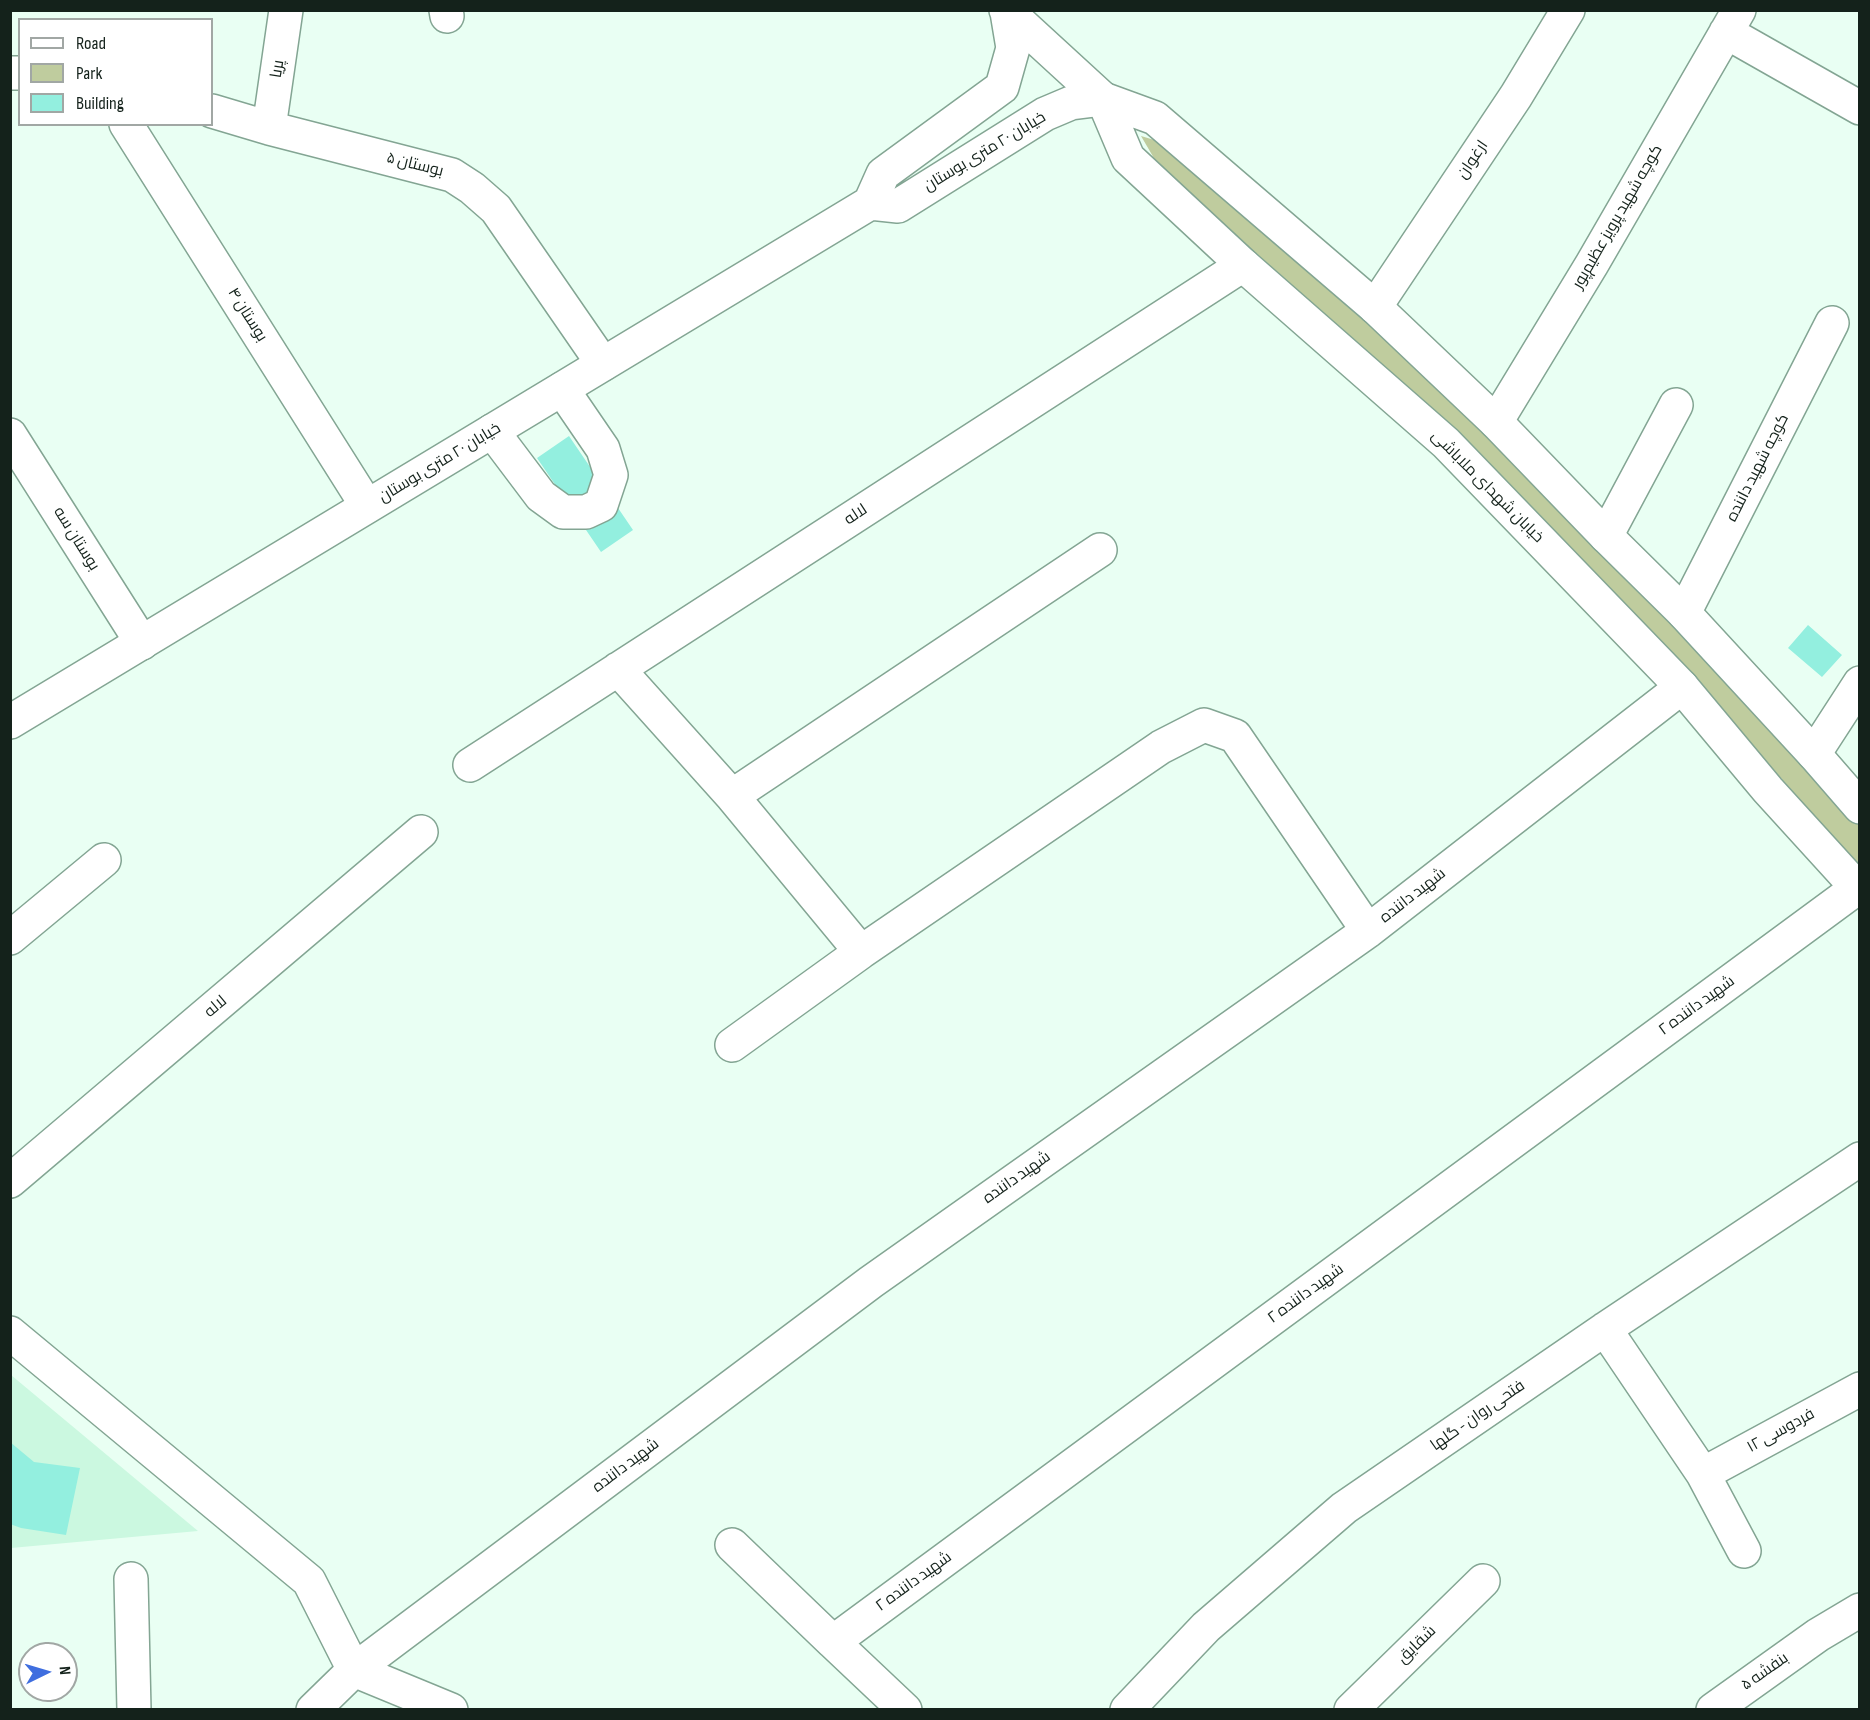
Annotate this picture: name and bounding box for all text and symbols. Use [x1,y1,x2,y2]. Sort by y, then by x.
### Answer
legend [18,18,213,126]
text: Road [76,33,106,54]
street label: پریا [267,59,289,79]
text: Park [76,63,102,84]
text: Building [76,93,124,114]
street label: خیابان ۲۰ متری بوستان [920,108,1050,196]
street label: ارغوان [1453,137,1493,183]
street label: کوچه شهید پرویز عظیم‌پور [1569,141,1667,293]
street label: بوستان ۵ [384,149,446,181]
street label: بوستان ۴ [223,284,271,346]
street label: کوچه شهید داننده [1723,411,1793,525]
street label: خیابان ۲۰ متری بوستان [375,419,505,507]
street label: خیابان شهدای ملاباشی [1427,427,1547,547]
street label: لاله [841,500,871,530]
street label: بوستان سه [49,503,103,575]
street label: شهید داننده [1376,864,1450,928]
street label: شهید داننده ۲ [1655,972,1739,1040]
street label: لاله [201,992,231,1022]
street label: شهید داننده [979,1148,1055,1208]
street label: شهید داننده ۲ [1264,1260,1348,1328]
street label: فتحی روان - گلها [1427,1376,1529,1456]
street label: فردوسی ۱۲ [1744,1405,1818,1457]
street label: شهید داننده [589,1435,663,1497]
street label: شهید داننده ۲ [872,1548,956,1616]
street label: شقایق [1394,1622,1440,1668]
north arrow [18,1642,78,1702]
street label: بنفشه ۵ [1738,1649,1792,1695]
text: N [55,1665,74,1676]

